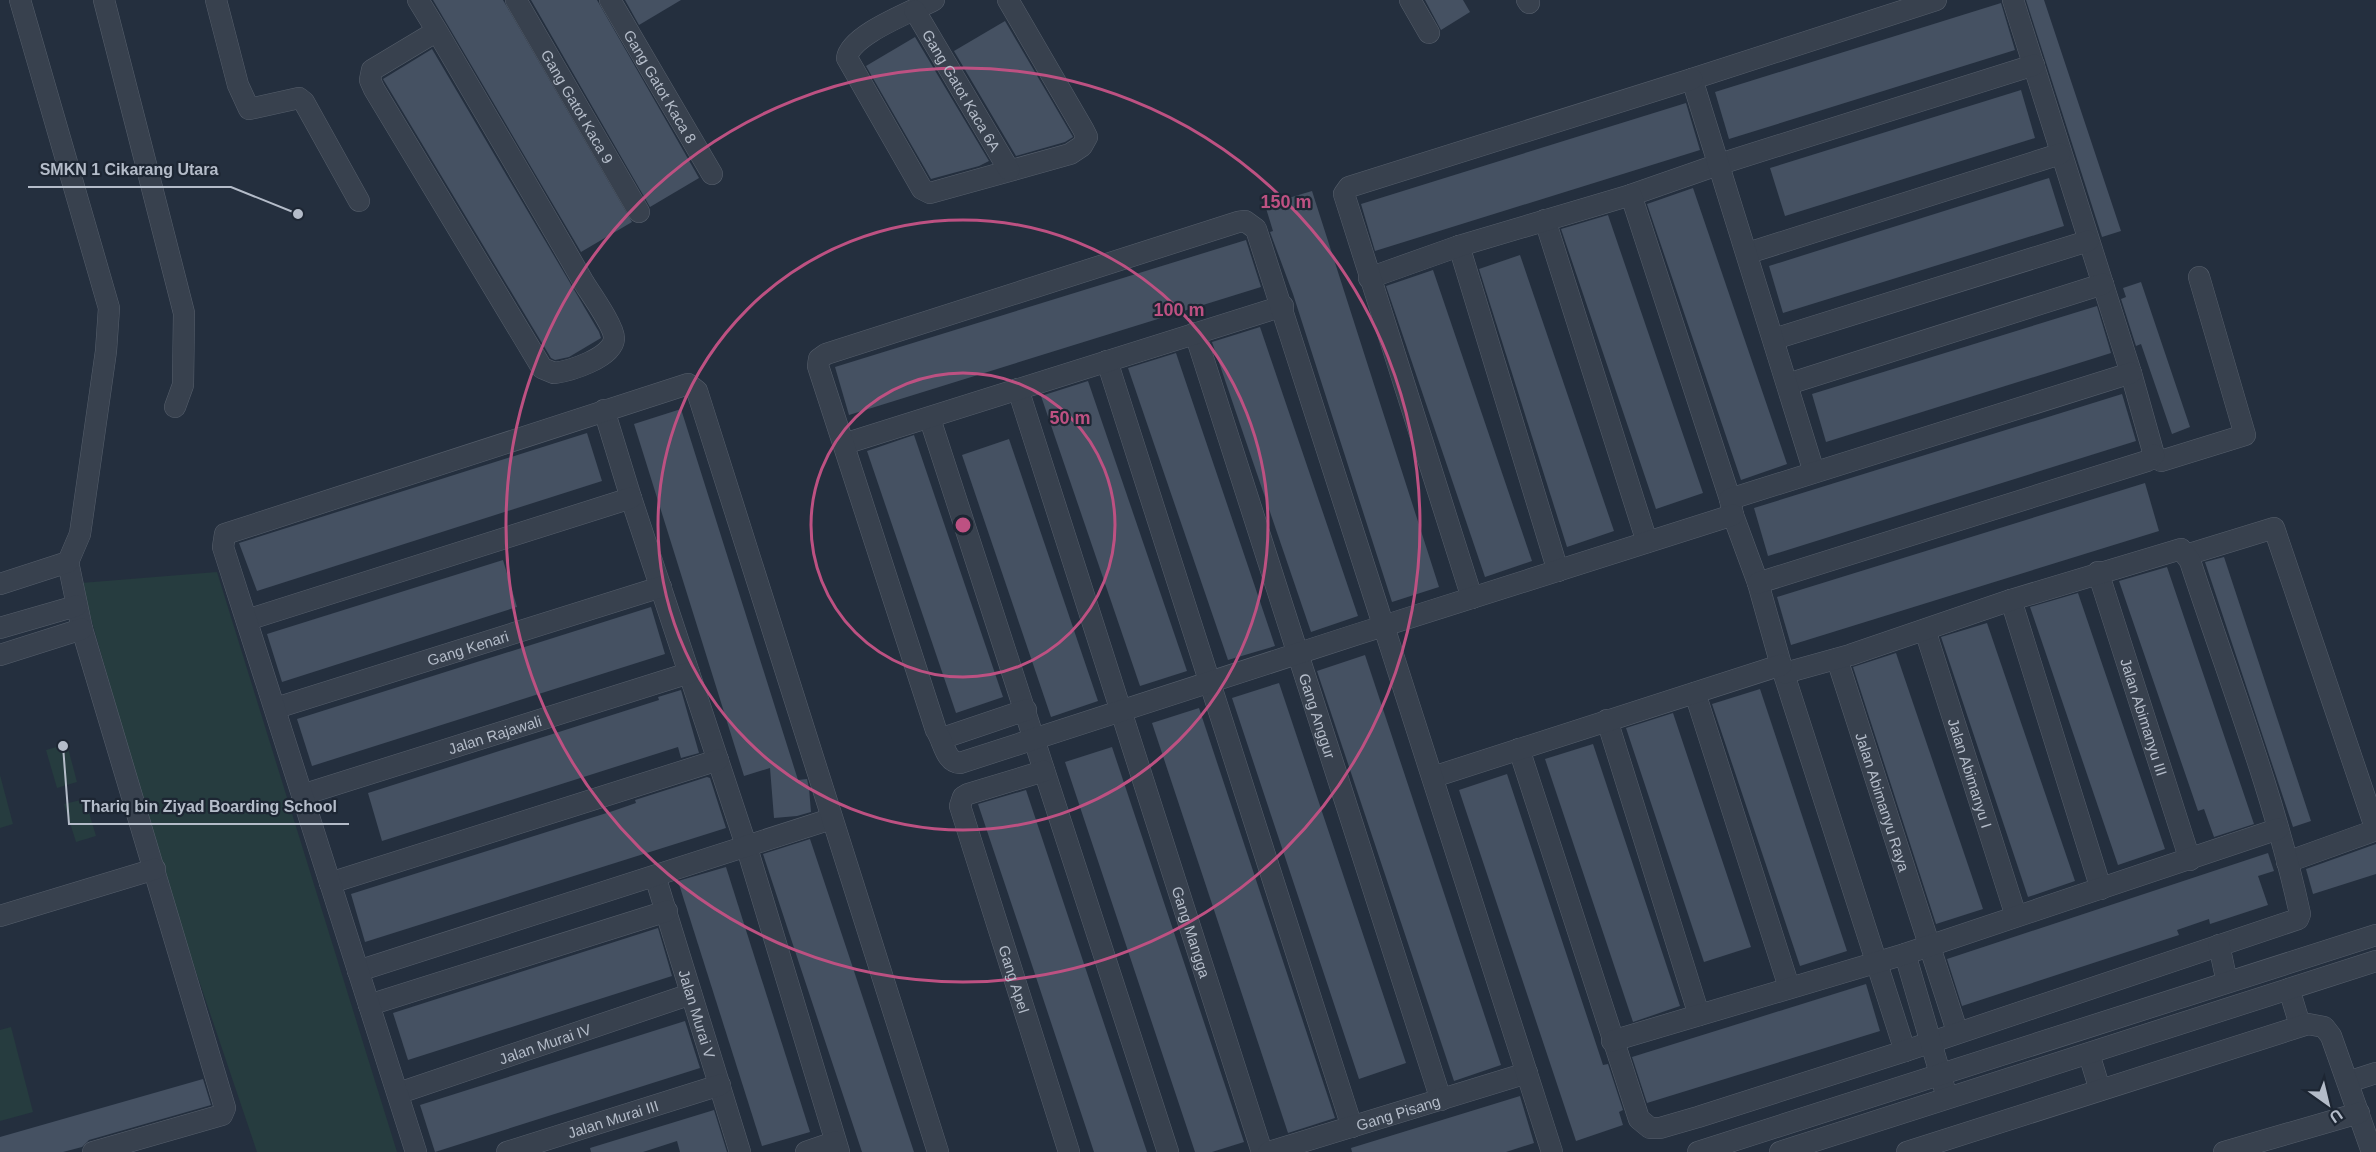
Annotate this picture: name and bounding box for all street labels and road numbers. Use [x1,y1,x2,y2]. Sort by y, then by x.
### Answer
street label: Gang Gatot Kaca 6A [919,26,1004,154]
street label: Gang Gatot Kaca 8 [621,27,700,146]
street label: Gang Gatot Kaca 9 [538,47,617,166]
street label: Gang Kenari [425,627,510,668]
street label: Jalan Abimanyu III [2117,656,2171,778]
street label: Gang Anggur [1296,671,1339,760]
street label: Jalan Rajawali [446,712,543,757]
street label: Jalan Abimanyu I [1945,716,1996,830]
street label: Jalan Abimanyu Raya [1853,730,1914,874]
street label: Gang Mangga [1169,884,1214,980]
street label: Gang Apel [996,943,1033,1015]
street label: Jalan Murai V [676,967,719,1060]
street label: Jalan Murai IV [497,1020,593,1067]
street label: Gang Pisang [1354,1092,1442,1133]
street label: Jalan Murai III [565,1096,660,1141]

